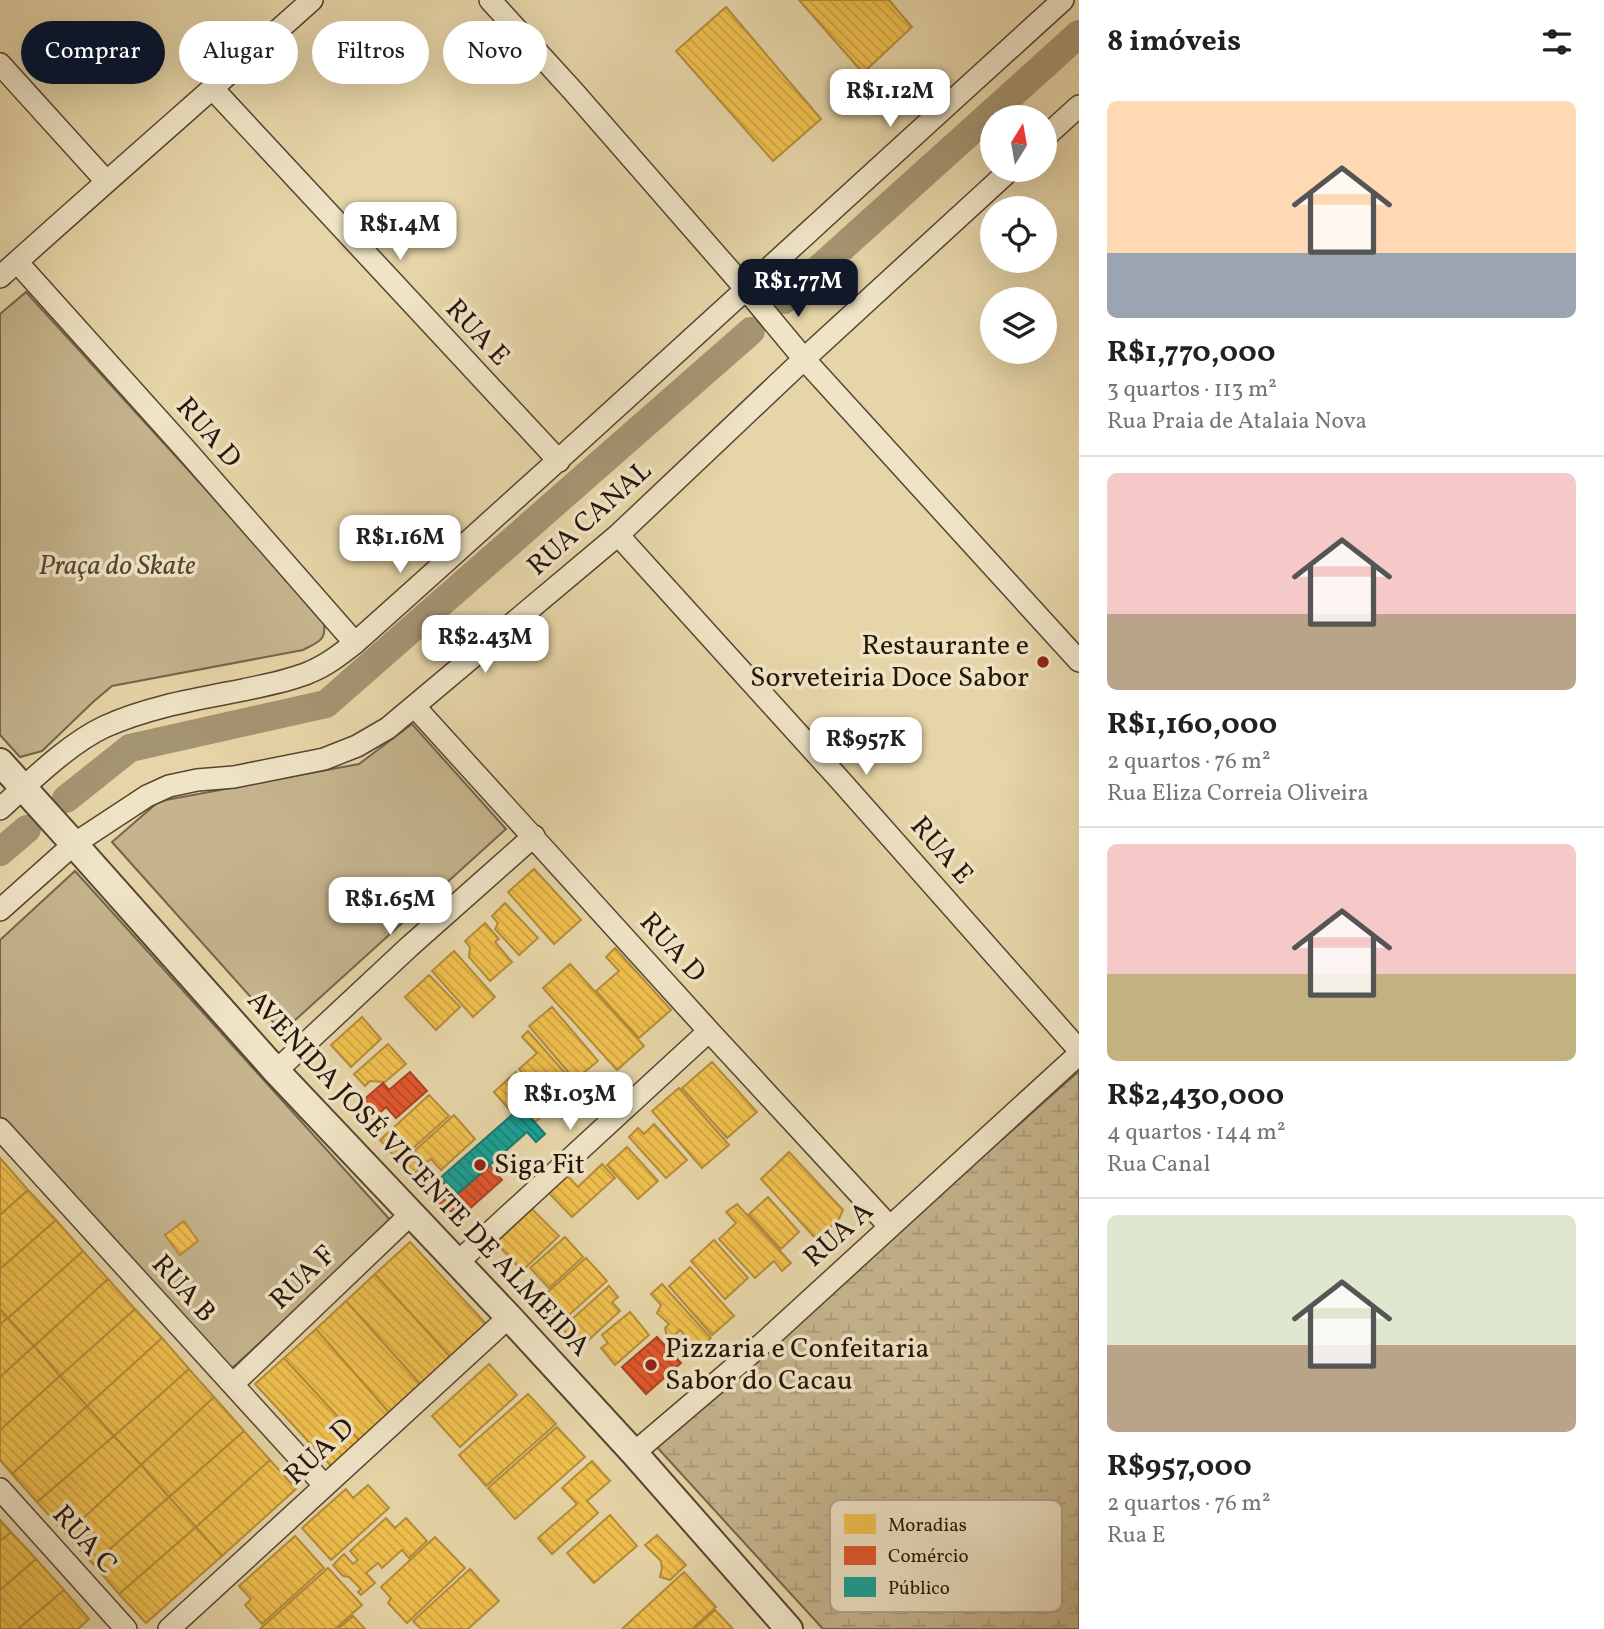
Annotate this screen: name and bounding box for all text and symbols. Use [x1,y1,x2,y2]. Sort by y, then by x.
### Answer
chip: Comprar [21,21,165,84]
chip: Alugar [179,21,298,84]
chip: Filtros [312,21,429,84]
chip: Novo [443,21,547,84]
text: 8 imóveis [1107,21,1241,63]
icon: filters [1538,23,1576,61]
pin: R$1.12M [825,69,955,129]
text: R$1.12M [846,76,934,108]
north arrow [980,105,1057,182]
map controls [980,105,1057,364]
icon: home [1279,147,1405,273]
button: locate [980,196,1057,273]
pin: R$1.4M [343,202,457,262]
text: R$1.4M [360,209,440,241]
pin: R$1.77M [733,260,863,319]
text: R$1.77M [754,266,842,298]
button: layers [980,287,1057,364]
street label: RUA E [436,291,518,375]
text: R$1,770,000 [1107,332,1275,374]
text: 3 quartos · 113 m² [1107,374,1277,406]
street label: RUA D [166,389,250,477]
text: Rua Praia de Atalaia Nova [1107,406,1367,438]
street label: RUA CANAL [519,452,661,585]
pin: R$1.16M [335,516,465,575]
icon: home [1279,519,1405,645]
text: R$1.16M [356,522,444,554]
park label: Praça do Skate [39,547,195,586]
pin: R$2.43M [420,616,550,675]
text: R$2.43M [438,622,532,654]
place label: Restaurante e Sorveteiria Doce Sabor [750,627,1029,698]
marker: Restaurante e Sorveteiria Doce Sabor [1035,654,1051,670]
text: R$1,160,000 [1107,704,1277,746]
pin: R$957K [809,718,923,777]
text: R$957K [826,724,906,756]
text: 2 quartos · 76 m² [1107,746,1270,778]
text: Rua Eliza Correia Oliveira [1107,778,1369,810]
street label: RUA E [900,808,982,894]
pin: R$1.65M [325,878,455,937]
text: R$1.65M [345,884,435,916]
icon: home [1279,890,1405,1016]
street label: RUA D [630,904,714,992]
street label: AVENIDA JOSÉ VICENTE DE ALMEIDA [237,982,599,1366]
pin: R$1.03M [505,1072,635,1132]
text: R$2,430,000 [1107,1075,1284,1117]
text: R$1.03M [524,1079,616,1111]
text: 4 quartos · 144 m² [1107,1117,1285,1149]
place label: Siga Fit [494,1146,585,1185]
text: Rua Canal [1107,1149,1210,1181]
marker: Siga Fit [472,1157,488,1173]
street label: RUA A [795,1193,883,1277]
street label: RUA F [261,1237,345,1319]
street label: RUA B [142,1246,224,1332]
icon: home [1279,1261,1405,1387]
place label: Pizzaria e Confeitaria Sabor do Cacau [665,1330,929,1401]
marker: Pizzaria e Confeitaria Sabor do Cacau [643,1357,659,1373]
street label: RUA D [276,1410,364,1494]
text: R$957,000 [1107,1446,1252,1488]
text: 2 quartos · 76 m² [1107,1488,1270,1520]
street label: RUA C [43,1497,125,1583]
legend [830,1500,1062,1612]
text: Moradias [888,1513,967,1539]
text: Rua E [1107,1520,1166,1552]
text: Comércio [888,1544,969,1570]
text: Público [888,1576,950,1602]

